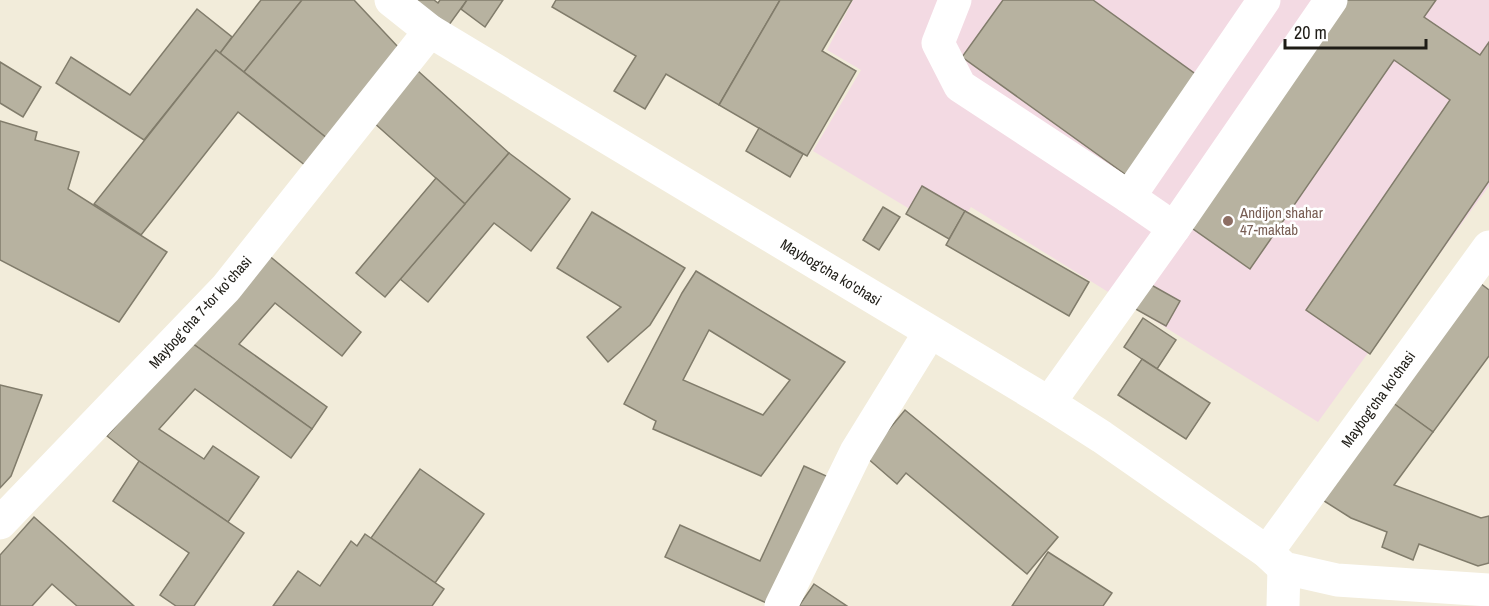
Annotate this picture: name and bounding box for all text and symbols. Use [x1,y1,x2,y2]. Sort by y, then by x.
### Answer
scale bar [1285,12,1426,50]
text: 20 m [1294,20,1327,45]
place label: Andijon shahar 47-maktab [1239,202,1323,240]
marker: Andijon shahar 47-maktab [1221,214,1235,228]
street label: Maybog'cha ko'chasi [777,234,885,310]
street label: Maybogʻcha 7-tor koʻchasi [144,251,256,373]
street label: Maybog'cha ko'chasi [1336,347,1420,451]

